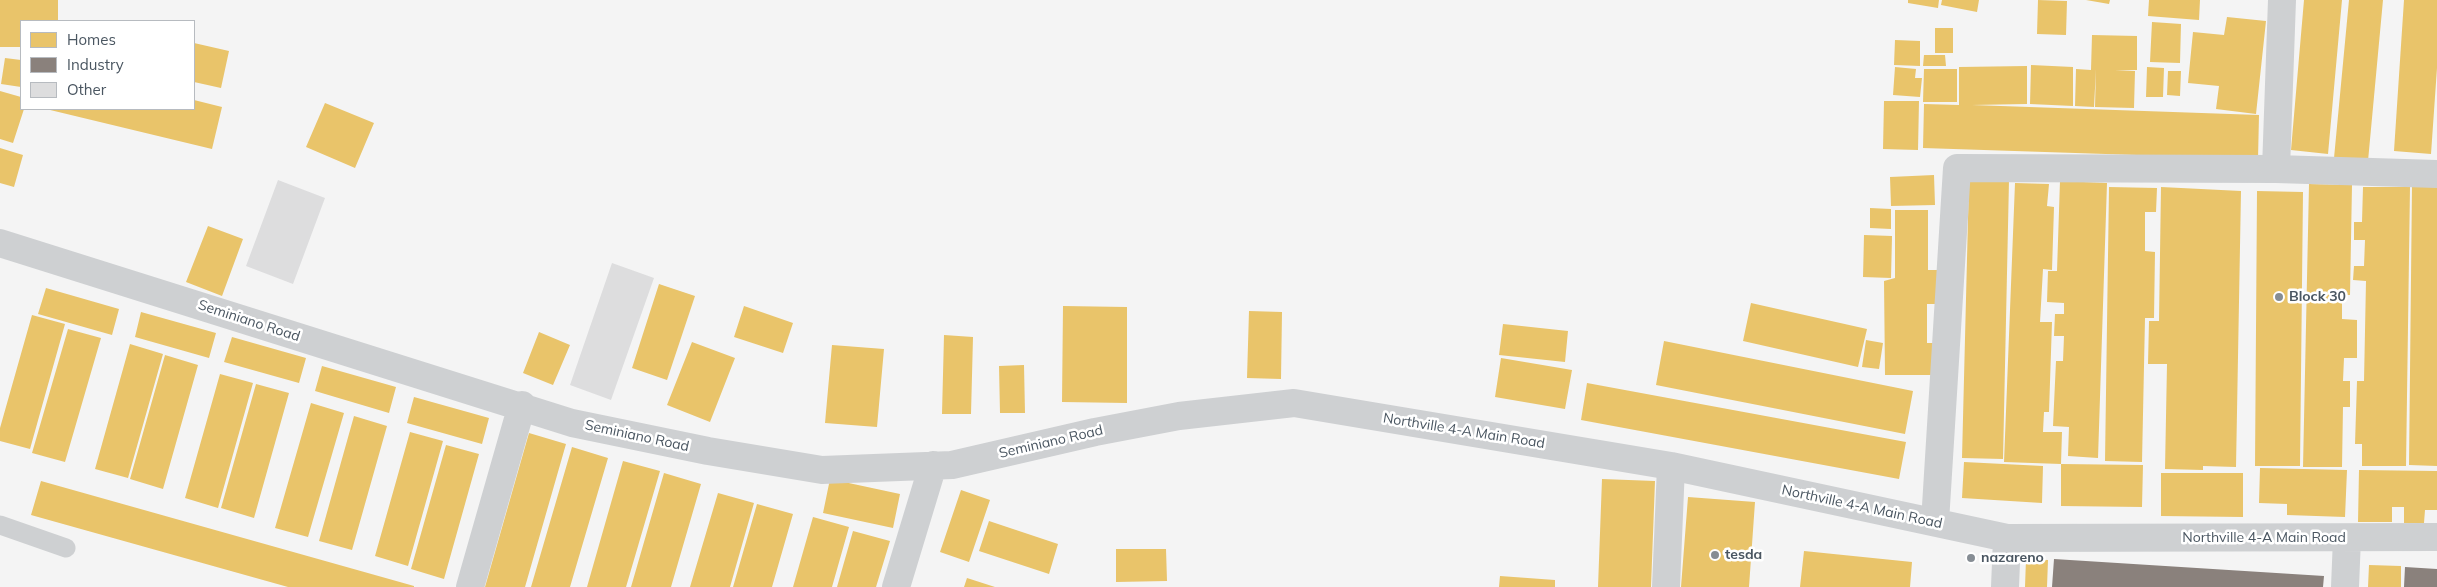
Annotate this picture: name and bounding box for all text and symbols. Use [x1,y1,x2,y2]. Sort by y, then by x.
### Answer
legend [20,20,195,110]
text: Homes [67,30,116,49]
text: Industry [67,55,124,74]
text: Other [67,80,106,99]
place label: Block 30 [2289,289,2346,305]
marker: Block 30 [2273,291,2285,303]
street label: Seminiano Road [196,297,302,345]
street label: Northville 4-A Main Road [1382,410,1546,452]
street label: Seminiano Road [583,417,691,455]
street label: Seminiano Road [997,422,1105,462]
street label: Northville 4-A Main Road [1780,482,1944,532]
street label: Northville 4-A Main Road [2182,530,2346,546]
place label: tesda [1725,547,1762,563]
marker: tesda [1709,549,1721,561]
place label: nazareno [1981,550,2044,566]
marker: nazareno [1965,552,1977,564]

